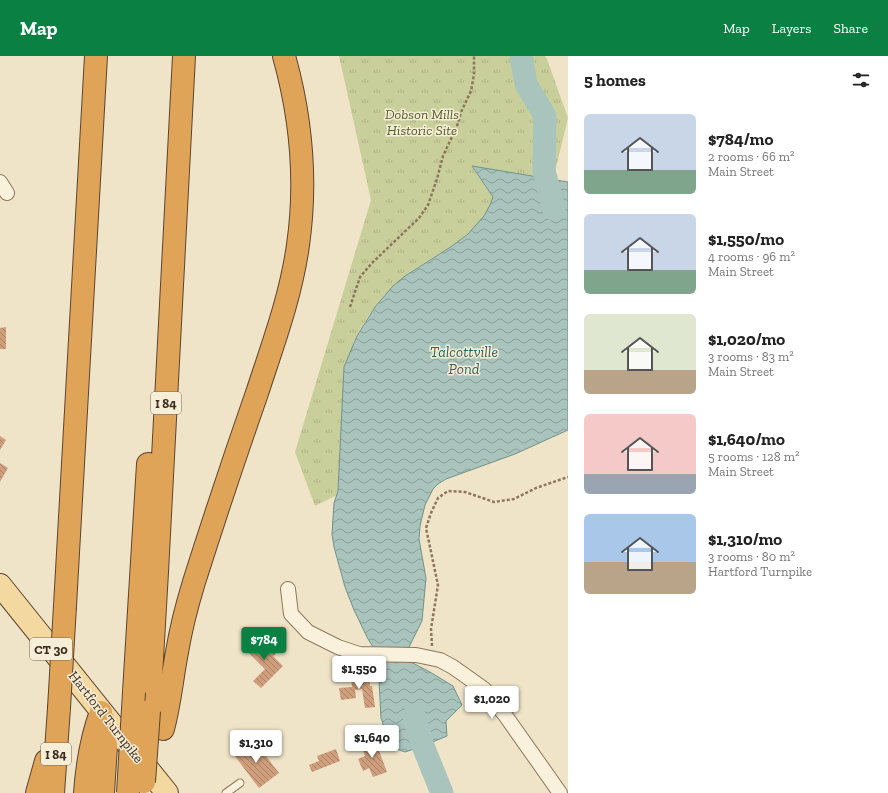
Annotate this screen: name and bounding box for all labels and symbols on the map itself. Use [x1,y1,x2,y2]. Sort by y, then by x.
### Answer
park label: Dobson Mills Historic Site [385,106,459,139]
water label: Talcottville Pond [430,343,498,378]
road number: I 84 [151,392,181,414]
pin: $784 [240,627,288,661]
road number: CT 30 [30,638,72,660]
pin: $1,550 [326,656,392,690]
street label: Hartford Turnpike [65,668,147,767]
pin: $1,020 [459,686,525,720]
pin: $1,640 [339,725,405,759]
pin: $1,310 [223,730,289,764]
road number: I 84 [41,743,71,765]

